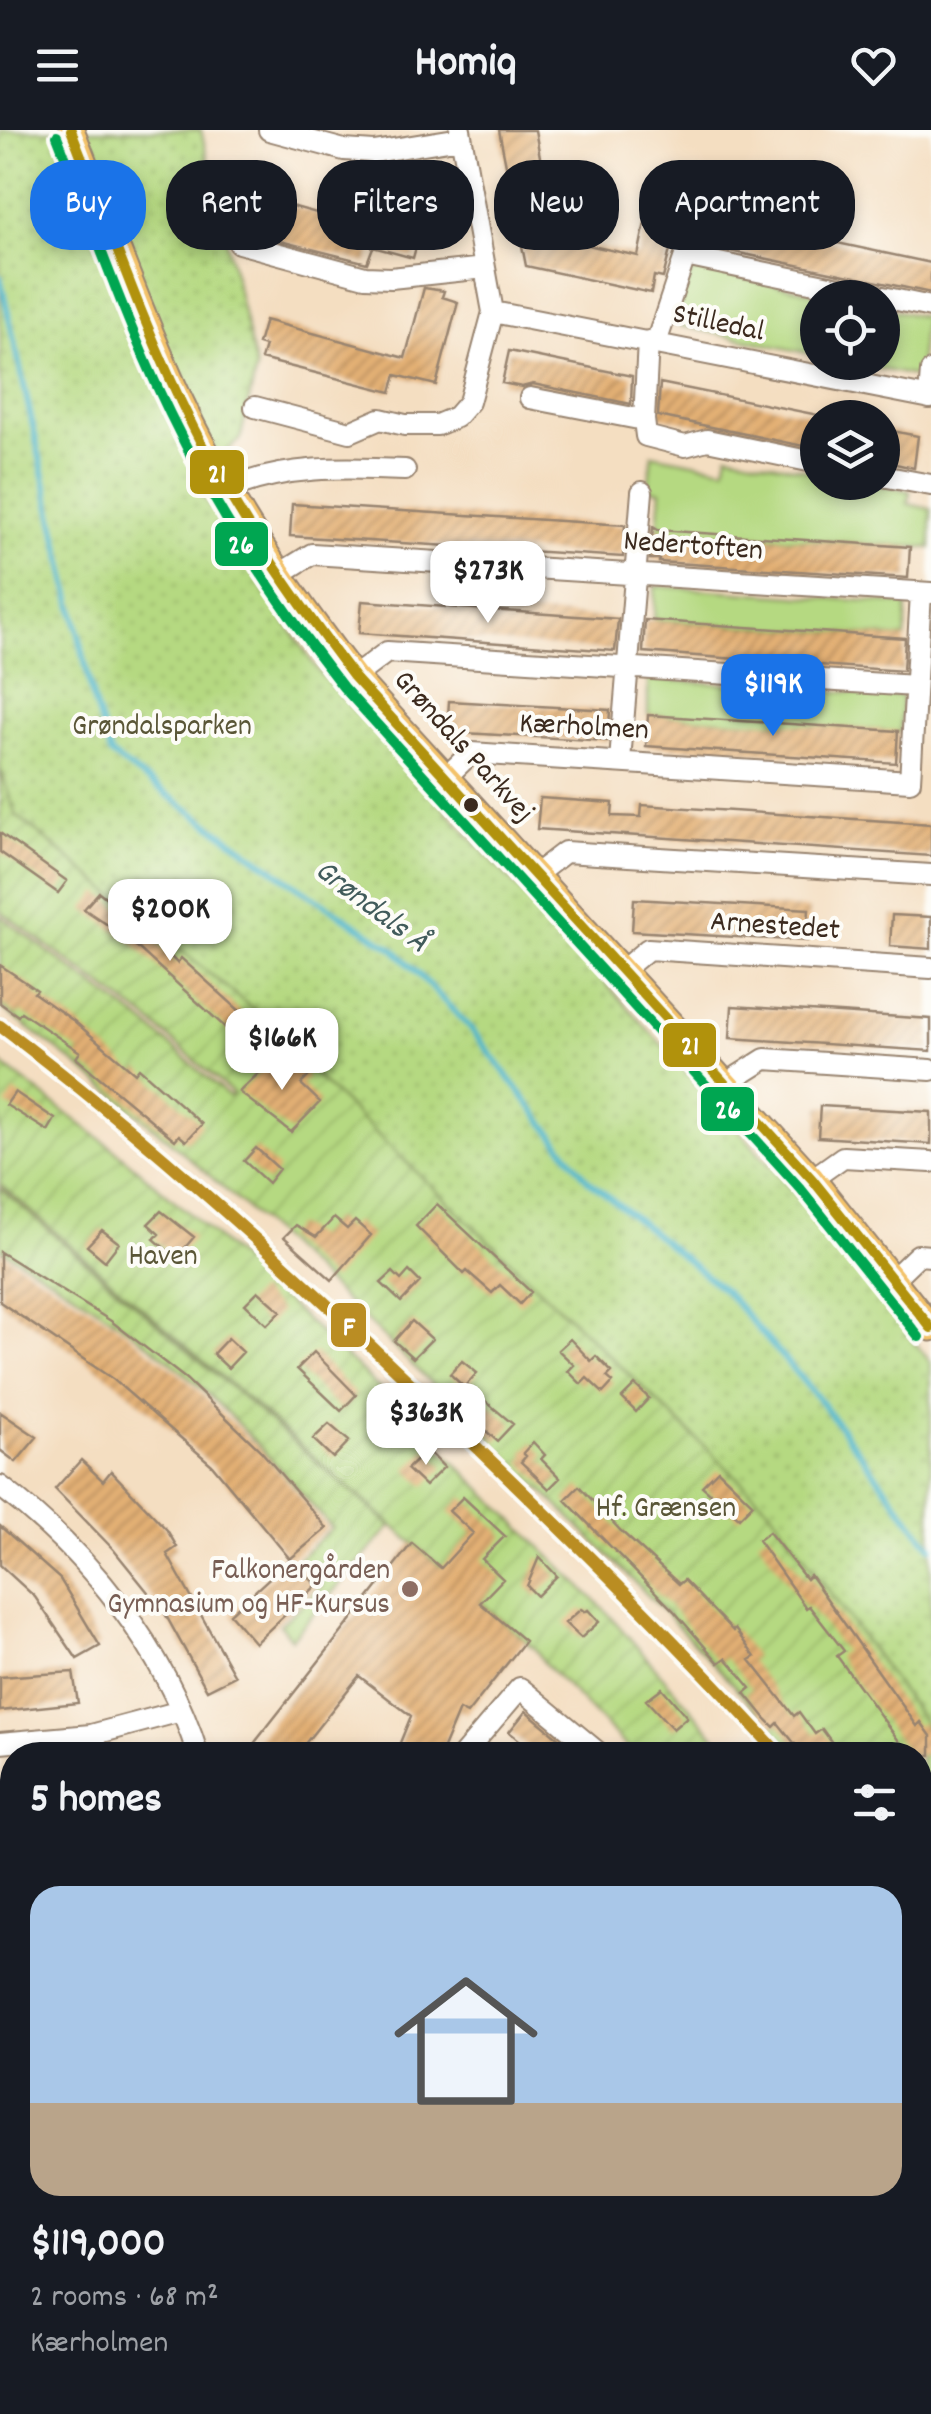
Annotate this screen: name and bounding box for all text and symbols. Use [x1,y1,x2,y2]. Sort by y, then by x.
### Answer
text: Homiq [414,33,517,97]
icon: menu [30,38,85,93]
icon: heart [846,38,901,93]
chip: Buy [30,160,146,250]
chip: Rent [166,160,297,250]
chip: Filters [317,160,474,250]
chip: New [494,160,619,250]
chip: Apartment [639,160,855,250]
map controls [800,280,900,500]
button: locate [800,280,900,380]
street label: Stilledal [668,294,768,356]
button: layers [800,400,900,500]
line badge: 21 [188,448,246,496]
text: 21 [208,457,226,497]
line badge: 26 [213,520,270,568]
street label: Nedertoften [622,522,764,574]
text: 26 [228,528,254,568]
pin: $273K [418,541,558,626]
text: $273K [452,550,524,596]
pin: $119K [703,654,843,739]
street label: Grøndals Parkvej [381,662,543,834]
text: $119K [743,663,803,709]
street label: Kærholmen [518,704,650,754]
park label: Grøndalsparken [72,707,252,750]
unlabelled marker [461,795,481,815]
water label: Grøndals Å [303,850,438,967]
pin: $200K [100,879,240,964]
text: $200K [130,888,210,934]
street label: Arnestedet [709,902,841,954]
pin: $166K [212,1008,352,1093]
text: $166K [247,1017,317,1063]
line badge: 21 [661,1021,718,1069]
text: 21 [681,1029,699,1069]
line badge: 26 [699,1085,756,1133]
text: 26 [715,1093,741,1133]
park label: Haven [129,1237,198,1280]
line badge: F [329,1301,368,1349]
text: F [343,1310,356,1350]
pin: $363K [356,1383,496,1468]
text: $363K [388,1392,464,1438]
park label: Hf. Grænsen [596,1489,736,1532]
place label: Falkonergården Gymnasium og HF-Kursus [107,1551,390,1628]
marker: Falkonergården Gymnasium og HF-Kursus [399,1578,421,1600]
text: 5 homes [30,1772,162,1832]
icon: filters [847,1775,902,1830]
icon: home [376,1951,556,2131]
text: $119,000 [30,2216,166,2276]
text: 2 rooms · 68 m² [30,2276,219,2322]
text: Kærholmen [30,2322,168,2368]

